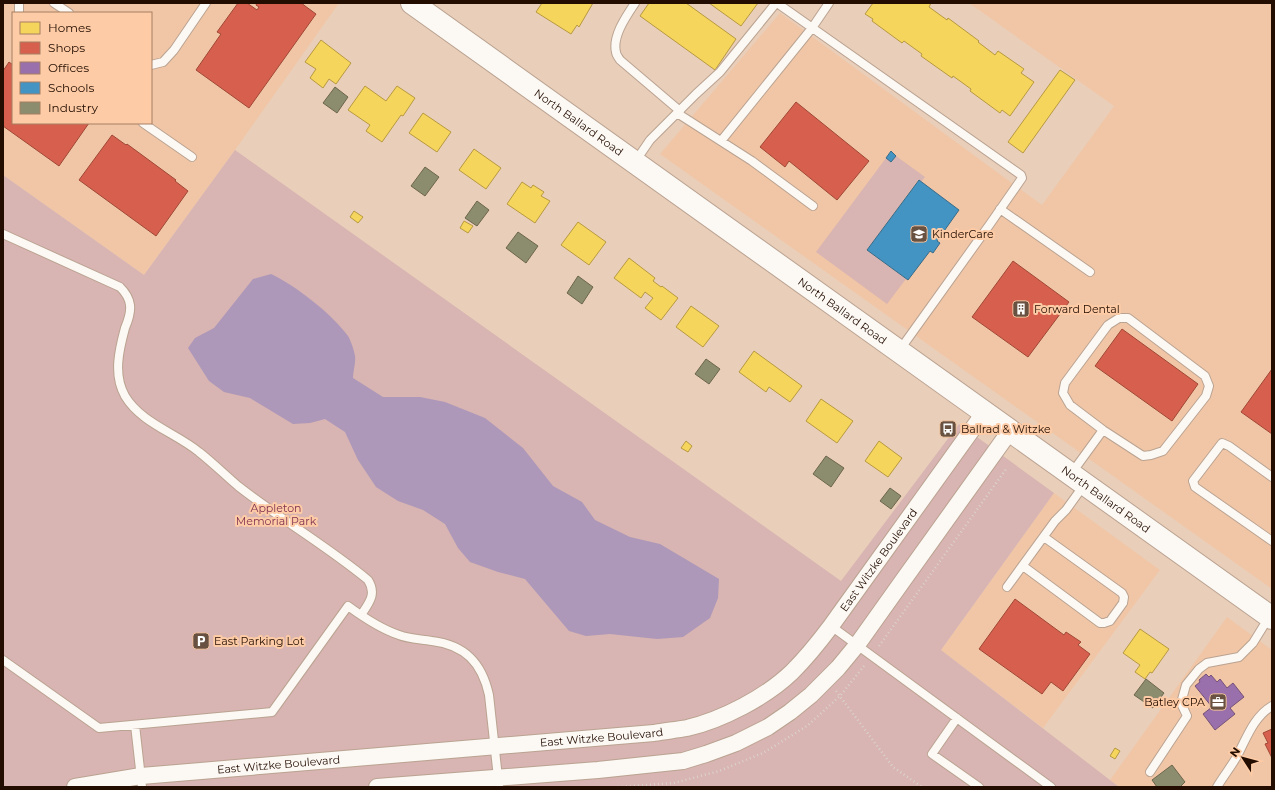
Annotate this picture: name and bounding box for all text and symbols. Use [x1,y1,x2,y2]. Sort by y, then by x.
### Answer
legend [12,12,152,124]
text: Homes [48,20,91,35]
text: Shops [48,40,85,55]
text: Offices [48,60,89,75]
text: Schools [48,80,94,95]
street label: North Ballard Road [532,86,626,159]
text: Industry [48,100,98,115]
school or university icon: KinderCare [909,224,929,244]
place label: KinderCare [932,227,994,241]
street label: North Ballard Road [795,274,889,347]
building icon: Forward Dental [1011,299,1031,319]
place label: Forward Dental [1034,302,1120,316]
bus stop icon: Ballrad & Witzke [938,419,958,439]
place label: Ballrad & Witzke [961,422,1051,436]
street label: North Ballard Road [1059,463,1153,536]
park label: Appleton Memorial Park [236,501,317,528]
street label: East Witzke Boulevard [837,506,920,614]
parking icon: East Parking Lot [191,631,211,651]
place label: East Parking Lot [214,634,305,648]
office icon: Batley CPA [1208,692,1228,712]
place label: Batley CPA [1144,695,1205,709]
street label: East Witzke Boulevard [539,725,664,750]
north arrow [1223,738,1263,778]
text: N [1227,744,1243,760]
street label: East Witzke Boulevard [216,752,341,777]

